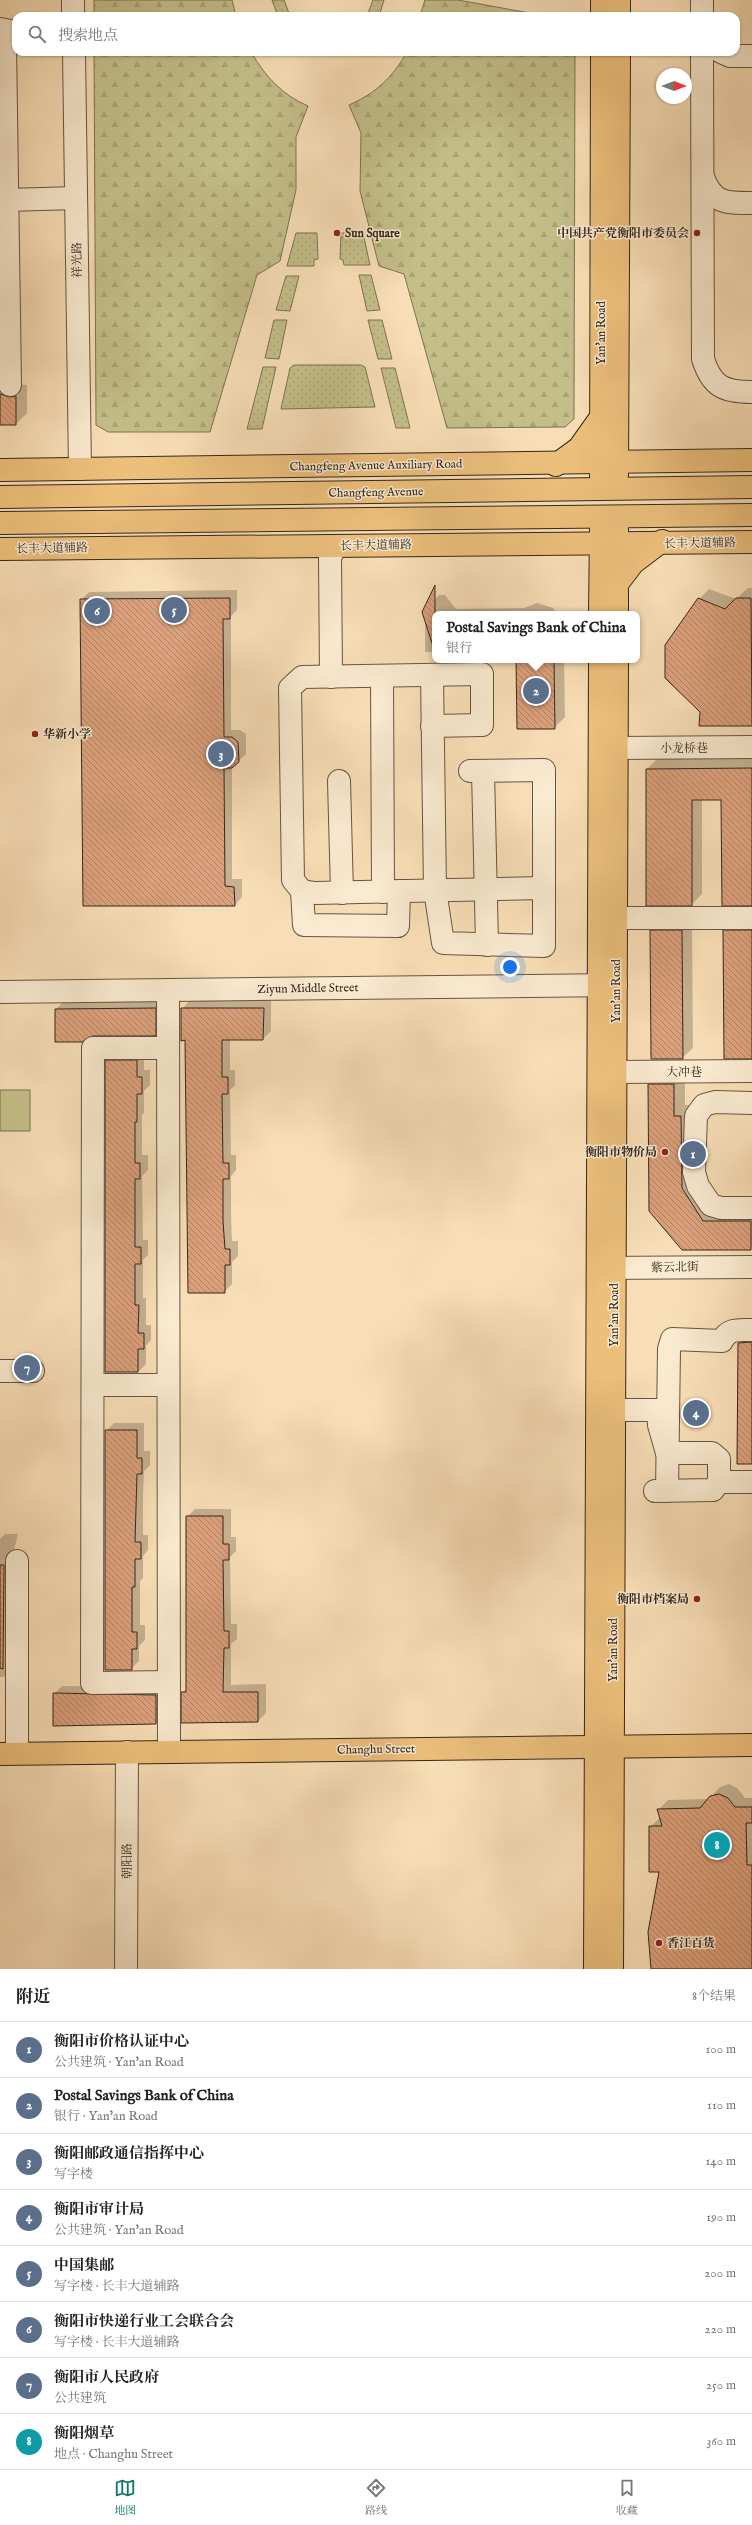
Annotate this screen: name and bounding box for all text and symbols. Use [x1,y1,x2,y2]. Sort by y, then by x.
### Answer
search box [12,12,740,56]
icon: search [26,23,48,45]
text: 搜索地点 [58,26,118,45]
north arrow [656,68,692,104]
place label: Sun Square [345,226,400,242]
place label: 中国共产党衡阳市委员会 [557,226,689,241]
marker: Sun Square [332,228,342,238]
marker: 中国共产党衡阳市委员会 [692,228,702,238]
street label: 祥光路 [70,242,85,278]
street label: Yan'an Road [594,300,609,365]
street label: Changfeng Avenue Auxiliary Road [289,456,463,475]
street label: Changfeng Avenue [328,484,424,501]
street label: 长丰大道辅路 [664,535,736,552]
street label: 长丰大道辅路 [340,537,412,554]
street label: 长丰大道辅路 [16,540,88,557]
pin: 5 [161,595,187,625]
pin: 6 [84,596,110,626]
popup [432,611,640,663]
text: Postal Savings Bank of China [446,618,626,637]
text: 银行 [446,640,472,657]
pin: 2 [523,676,549,706]
place label: 华新小学 [43,727,91,742]
marker: 华新小学 [30,729,40,739]
pin: 3 [208,739,234,769]
street label: 小龙桥巷 [660,741,708,756]
your location [500,957,520,977]
street label: Yan'an Road [609,958,624,1023]
street label: Ziyun Middle Street [257,980,359,997]
street label: 大冲巷 [666,1065,702,1080]
pin: 1 [680,1139,706,1169]
place label: 衡阳市物价局 [585,1145,657,1160]
marker: 衡阳市物价局 [660,1147,670,1157]
street label: 紫云北街 [651,1260,700,1275]
street label: Yan'an Road [607,1282,622,1347]
pin: 7 [14,1353,40,1383]
pin: 4 [683,1398,709,1428]
place label: 衡阳市档案局 [617,1592,689,1607]
marker: 衡阳市档案局 [692,1594,702,1604]
street label: Yan'an Road [606,1617,621,1682]
street label: Changhu Street [337,1741,415,1758]
pin: 8 [704,1830,730,1860]
street label: 朝阳路 [120,1843,135,1879]
place label: 香江百货 [667,1936,715,1951]
marker: 香江百货 [654,1938,664,1948]
text: 附近 [16,1987,50,2008]
text: 8个结果 [692,1988,736,2005]
text: 衡阳市价格认证中心 [54,2032,189,2051]
text: 1 [27,2041,31,2058]
text: 100 m [706,2041,736,2058]
text: 公共建筑 · Yan'an Road [54,2054,184,2071]
text: Postal Savings Bank of China [54,2086,234,2105]
text: 2 [26,2097,32,2114]
text: 110 m [707,2097,736,2114]
text: 银行 · Yan'an Road [54,2108,158,2125]
text: 衡阳邮政通信指挥中心 [54,2144,204,2163]
text: 3 [27,2153,31,2170]
text: 140 m [706,2153,736,2170]
text: 写字楼 [54,2166,93,2183]
text: 衡阳市审计局 [54,2200,144,2219]
text: 4 [26,2209,32,2226]
text: 190 m [706,2209,736,2226]
text: 公共建筑 · Yan'an Road [54,2222,184,2239]
text: 中国集邮 [54,2256,114,2275]
text: 5 [27,2265,31,2282]
text: 200 m [704,2265,736,2282]
text: 写字楼 · 长丰大道辅路 [54,2278,180,2295]
text: 衡阳市快递行业工会联合会 [54,2312,234,2331]
text: 6 [26,2321,32,2338]
text: 220 m [705,2321,736,2338]
text: 写字楼 · 长丰大道辅路 [54,2334,180,2351]
text: 衡阳市人民政府 [54,2368,159,2387]
text: 7 [26,2377,32,2394]
text: 250 m [706,2377,736,2394]
text: 公共建筑 [54,2390,106,2407]
text: 衡阳烟草 [54,2424,114,2443]
text: 8 [26,2433,32,2450]
text: 360 m [706,2433,736,2450]
text: 地点 · Changhu Street [54,2446,173,2463]
tab: 地图 [114,2477,136,2518]
tab: 路线 [365,2477,387,2518]
tab: 收藏 [616,2477,638,2518]

